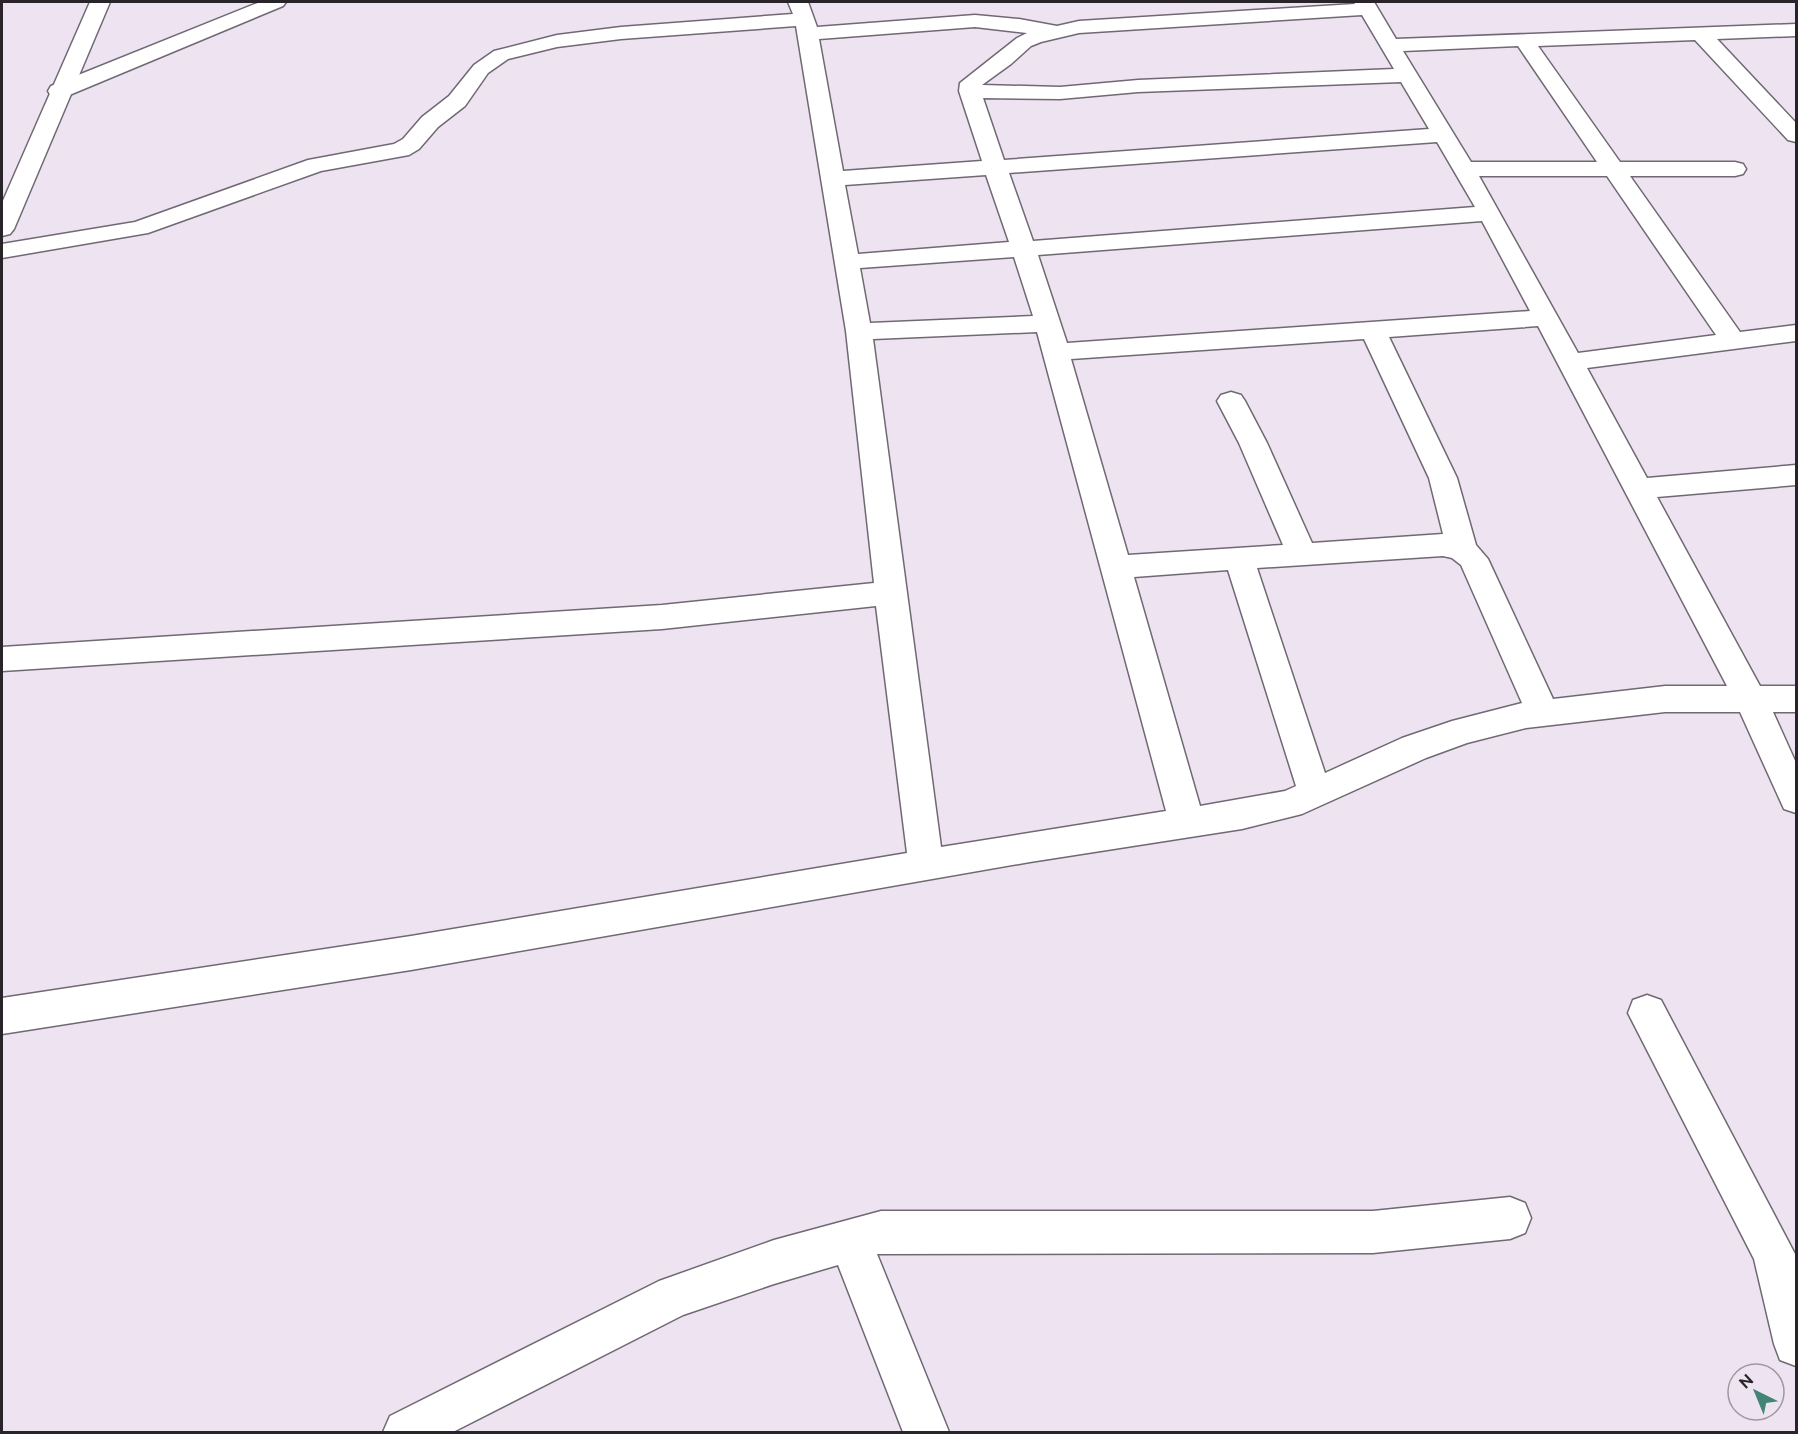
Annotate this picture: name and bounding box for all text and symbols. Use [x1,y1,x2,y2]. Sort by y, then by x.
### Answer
north arrow [1726,1362,1786,1422]
text: N [1735,1370,1757,1393]

